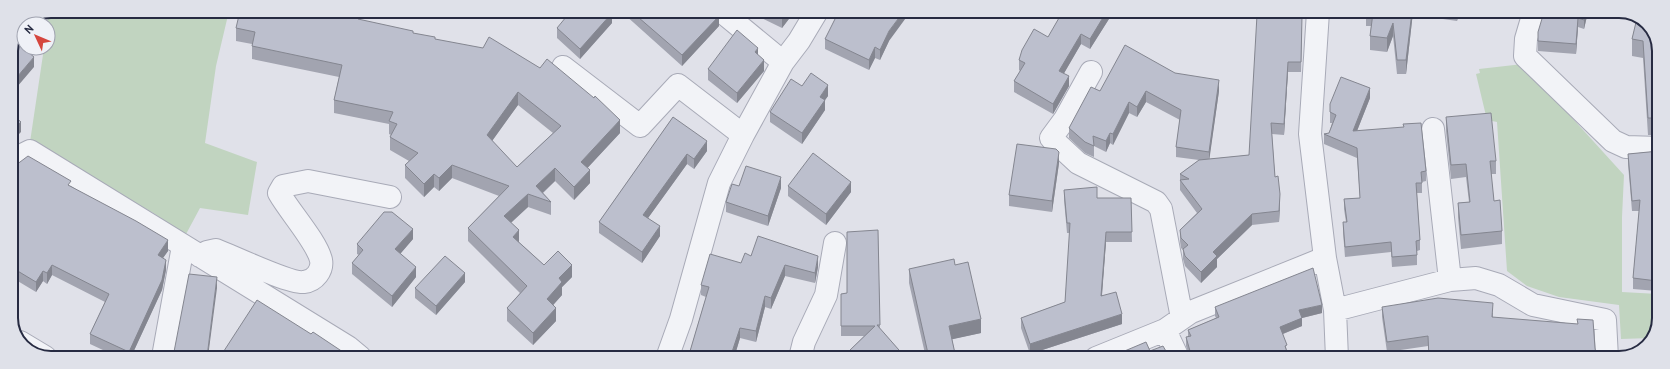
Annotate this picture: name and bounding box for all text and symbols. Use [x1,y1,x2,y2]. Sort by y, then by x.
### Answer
north arrow [16,16,56,56]
text: N [21,22,36,37]

